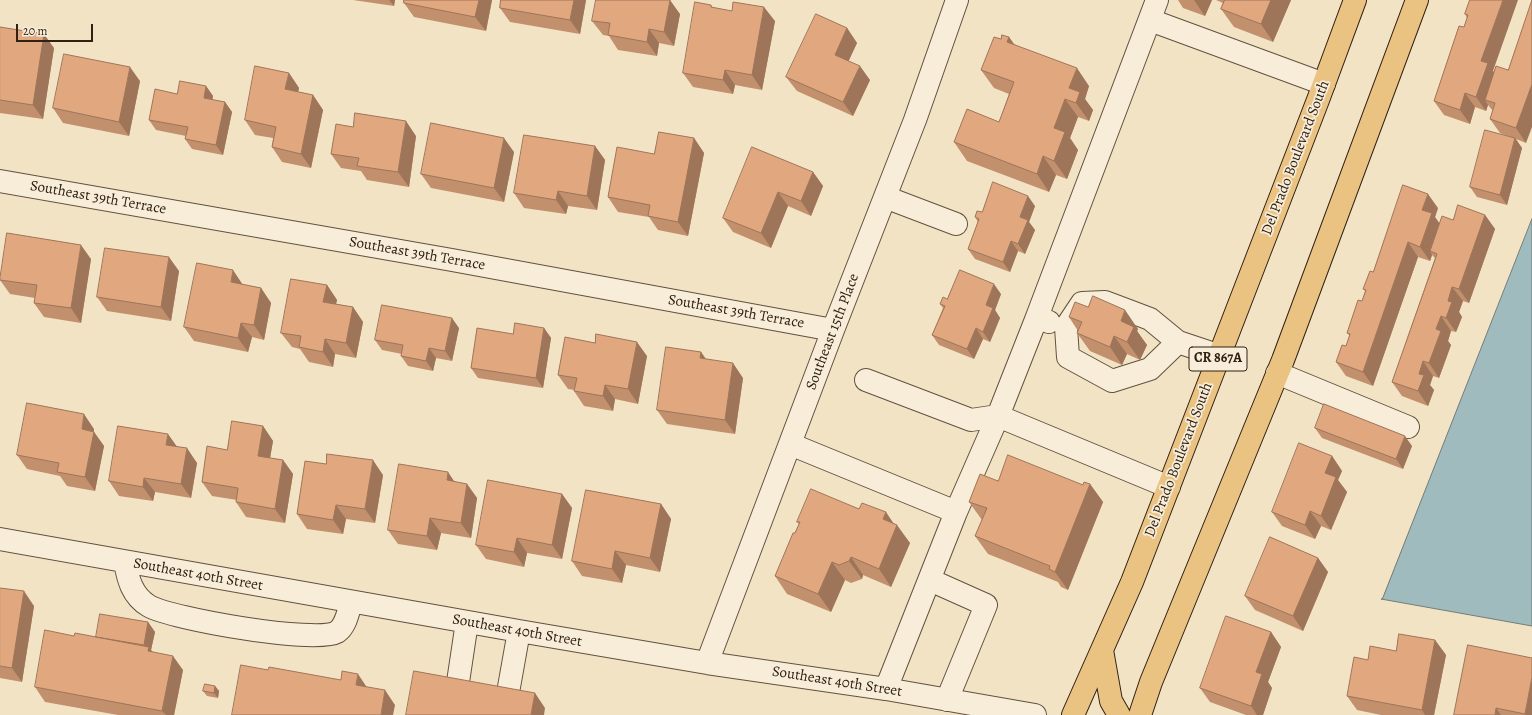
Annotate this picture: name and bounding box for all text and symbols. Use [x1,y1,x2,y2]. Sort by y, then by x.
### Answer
scale bar [18,16,95,42]
text: 20 m [23,23,47,39]
street label: Del Prado Boulevard South [1258,78,1334,238]
street label: Southeast 39th Terrace [28,177,168,219]
street label: Southeast 39th Terrace [347,233,487,275]
street label: Southeast 15th Place [803,271,863,393]
street label: Southeast 39th Terrace [666,291,806,333]
road number: CR 867A [1189,347,1247,371]
street label: Del Prado Boulevard South [1141,380,1217,540]
street label: Southeast 40th Street [132,555,264,595]
street label: Southeast 40th Street [451,611,583,651]
street label: Southeast 40th Street [771,663,903,701]

